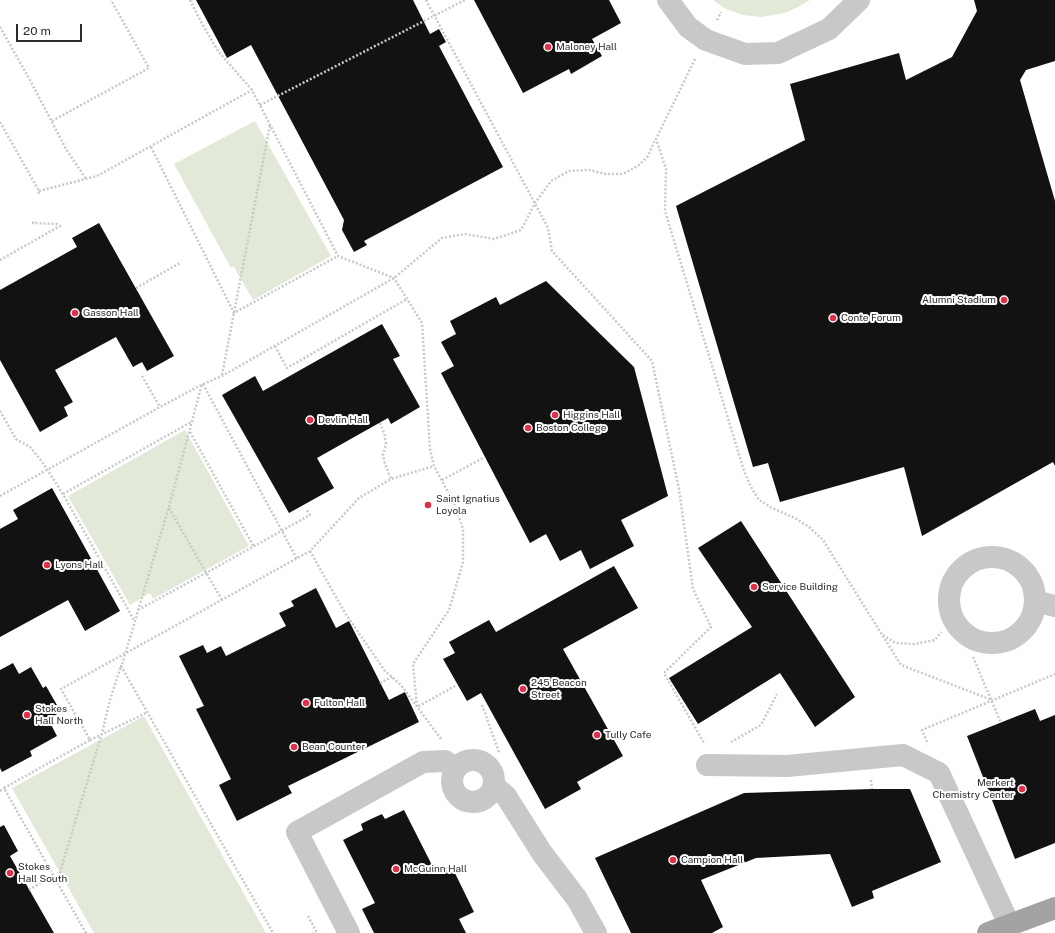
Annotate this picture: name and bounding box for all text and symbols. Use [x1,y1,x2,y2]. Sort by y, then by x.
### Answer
scale bar [18,16,84,42]
text: 20 m [23,24,51,38]
place label: Maloney Hall [556,41,617,53]
marker: Maloney Hall [543,42,553,52]
place label: Alumni Stadium [922,294,996,306]
marker: Alumni Stadium [999,295,1009,305]
place label: Gasson Hall [83,307,139,319]
marker: Gasson Hall [70,308,80,318]
place label: Conte Forum [841,312,901,324]
marker: Conte Forum [828,313,838,323]
place label: Higgins Hall [563,409,620,421]
marker: Higgins Hall [550,410,560,420]
place label: Devlin Hall [318,414,368,426]
marker: Devlin Hall [305,415,315,425]
place label: Boston College [536,422,606,434]
marker: Boston College [523,423,533,433]
place label: Saint Ignatius Loyola [436,493,500,516]
marker: Saint Ignatius Loyola [423,500,433,510]
place label: Lyons Hall [55,559,104,571]
marker: Lyons Hall [42,560,52,570]
place label: Service Building [762,581,838,593]
marker: Service Building [749,582,759,592]
place label: 245 Beacon Street [531,677,587,700]
marker: 245 Beacon Street [518,684,528,694]
place label: Fulton Hall [314,697,365,709]
marker: Fulton Hall [301,698,311,708]
place label: Stokes Hall North [35,703,83,726]
marker: Stokes Hall North [22,710,32,720]
place label: Tully Cafe [605,729,651,741]
marker: Tully Cafe [592,730,602,740]
place label: Bean Counter [302,741,365,753]
marker: Bean Counter [289,742,299,752]
place label: Merkert Chemistry Center [932,777,1014,800]
marker: Merkert Chemistry Center [1017,784,1027,794]
place label: Campion Hall [681,854,743,866]
marker: Campion Hall [668,855,678,865]
place label: Stokes Hall South [18,861,67,884]
place label: McGuinn Hall [404,863,467,875]
marker: McGuinn Hall [391,864,401,874]
marker: Stokes Hall South [5,868,15,878]

